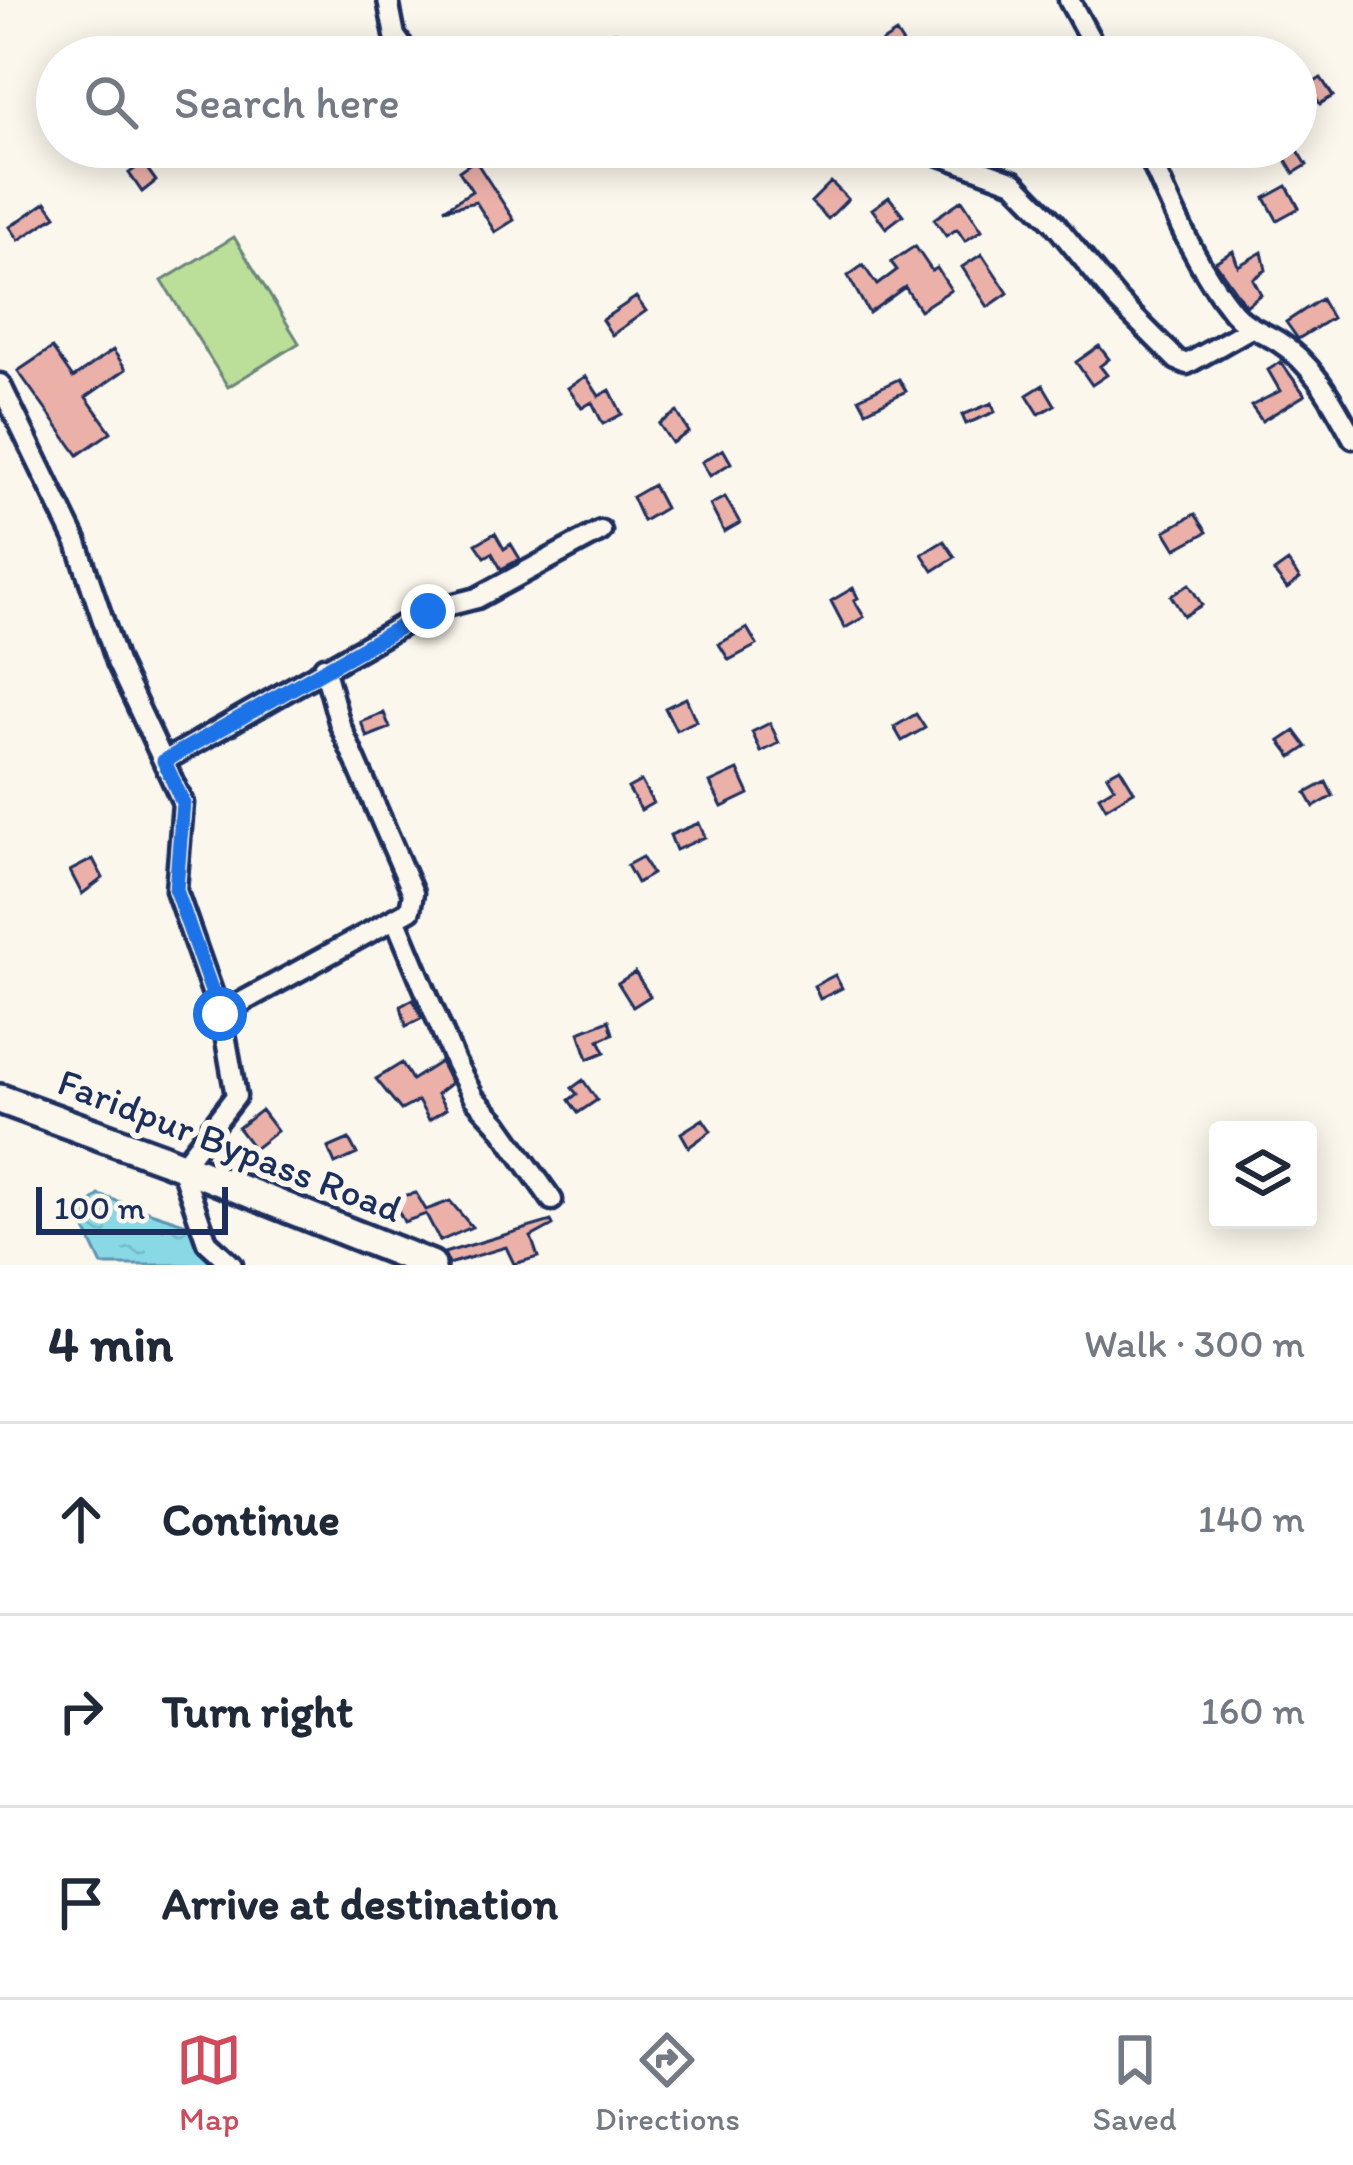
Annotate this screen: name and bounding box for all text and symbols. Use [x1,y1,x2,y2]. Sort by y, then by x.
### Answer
search box [36,36,1317,168]
icon: search [78,69,144,135]
text: Search here [174,75,400,129]
route end [401,584,455,638]
route start [193,987,247,1041]
street label: Faridpur Bypass Road [51,1058,409,1232]
map controls [1209,1121,1317,1229]
button: layers [1209,1121,1317,1229]
scale bar [36,1181,228,1234]
text: 100 m [54,1188,145,1227]
text: 4 min [48,1313,173,1374]
text: Walk · 300 m [1084,1320,1305,1367]
icon: ahead [48,1486,114,1552]
text: Continue [162,1492,340,1546]
text: 140 m [1198,1495,1305,1542]
icon: right [48,1678,114,1744]
text: Turn right [162,1684,353,1738]
text: 160 m [1201,1687,1305,1734]
icon: arrive [48,1870,114,1936]
text: Arrive at destination [162,1876,558,1930]
tab: Map [176,2027,242,2138]
tab: Directions [595,2027,740,2138]
tab: Saved [1093,2027,1177,2138]

